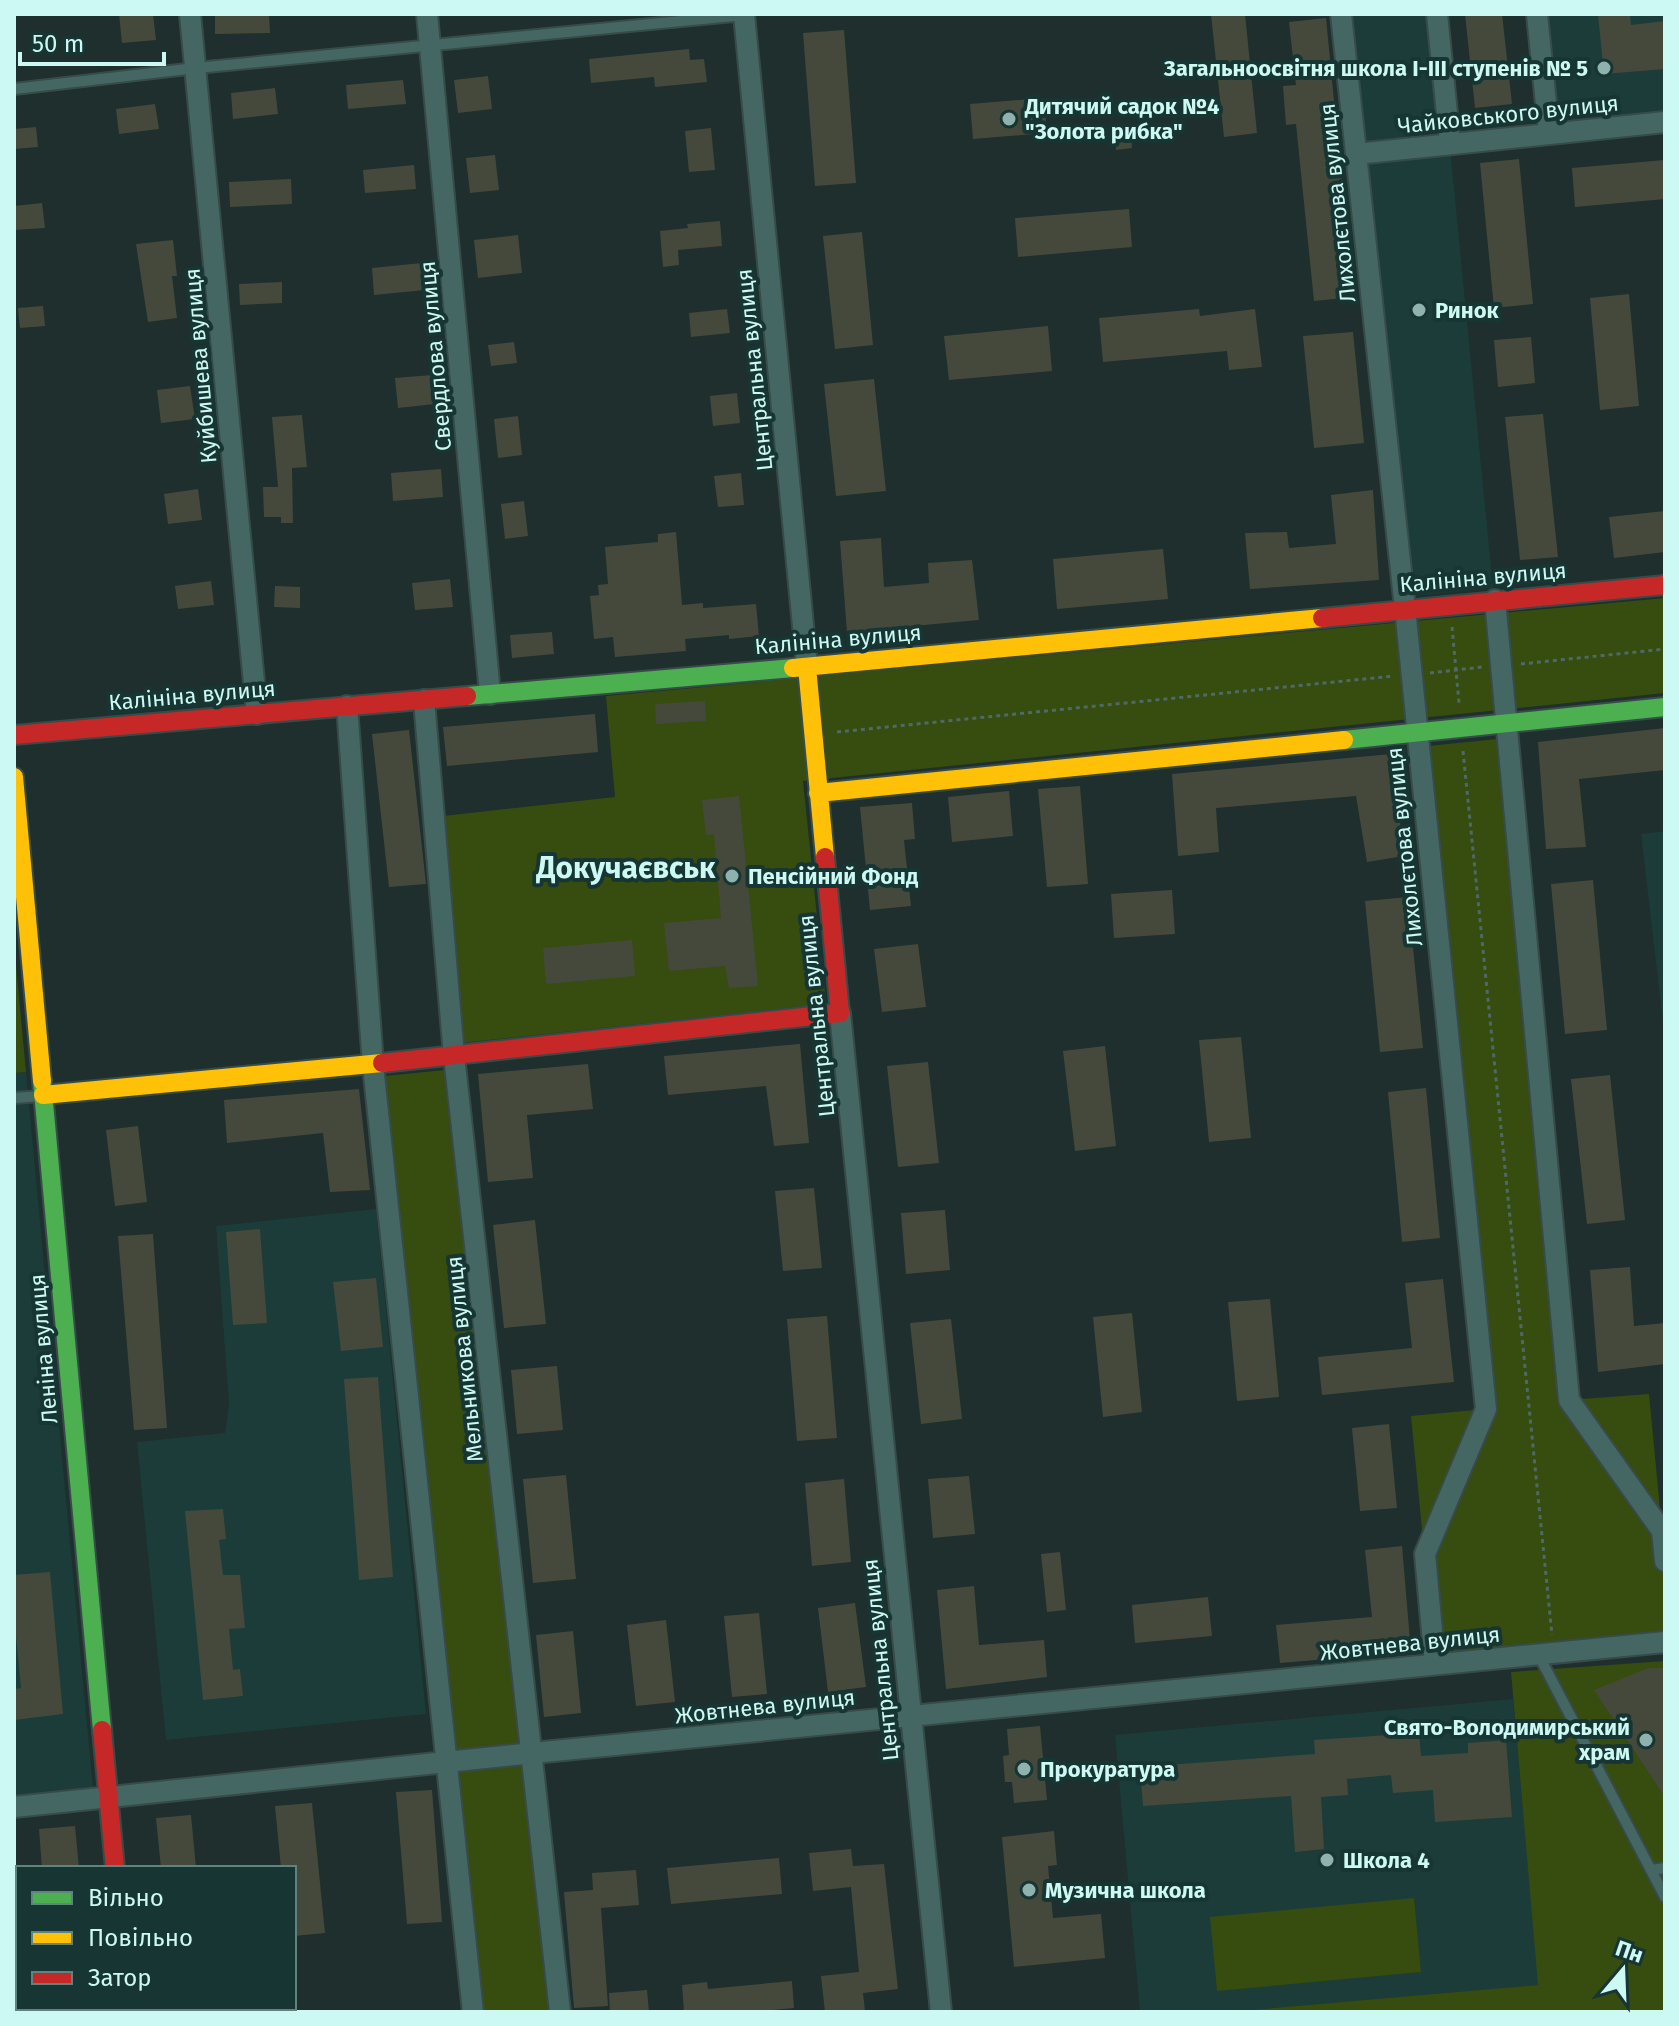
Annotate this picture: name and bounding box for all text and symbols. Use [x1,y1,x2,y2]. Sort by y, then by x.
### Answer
scale bar [20,16,164,66]
text: 50 m [32,30,84,58]
place label: Загальноосвітня школа І-ІІІ ступенів № 5 [1163,55,1588,82]
marker: Загальноосвітня школа І-ІІІ ступенів № 5 [1595,59,1613,77]
street label: Чайковського вулиця [1396,89,1620,140]
place label: Дитячий садок №4 "Золота рибка" [1024,93,1219,145]
street label: Лихолєтова вулиця [1314,102,1361,304]
marker: Дитячий садок №4 "Золота рибка" [1000,110,1018,128]
street label: Свердлова вулиця [414,260,457,452]
street label: Куйбишева вулиця [179,267,222,465]
street label: Центральна вулиця [730,268,779,472]
place label: Ринок [1435,297,1500,324]
marker: Ринок [1410,301,1428,319]
street label: Калініна вулиця [1399,557,1568,598]
street label: Калініна вулиця [754,619,923,660]
street label: Калініна вулиця [108,675,277,716]
street label: Лихолєтова вулиця [1381,746,1428,948]
district label: Докучаєвськ [536,850,716,886]
place label: Пенсійний Фонд [748,863,919,890]
marker: Пенсійний Фонд [723,867,741,885]
street label: Центральна вулиця [792,914,841,1118]
street label: Мельникова вулиця [440,1255,489,1463]
street label: Леніна вулиця [24,1273,63,1425]
street label: Центральна вулиця [856,1558,905,1762]
street label: Жовтнева вулиця [1319,1621,1501,1666]
street label: Жовтнева вулиця [674,1684,856,1729]
place label: Свято-Володимирський храм [1384,1714,1630,1766]
marker: Свято-Володимирський храм [1637,1731,1655,1749]
place label: Прокуратура [1040,1756,1175,1783]
marker: Прокуратура [1015,1760,1033,1778]
place label: Школа 4 [1343,1847,1430,1874]
marker: Школа 4 [1318,1851,1336,1869]
legend [16,1866,296,2010]
place label: Музична школа [1045,1877,1206,1904]
marker: Музична школа [1020,1881,1038,1899]
text: Вільно [88,1884,164,1912]
text: Повільно [88,1924,193,1952]
north arrow [1583,1930,1663,2010]
text: Пн [1612,1934,1647,1969]
text: Затор [88,1964,152,1992]

